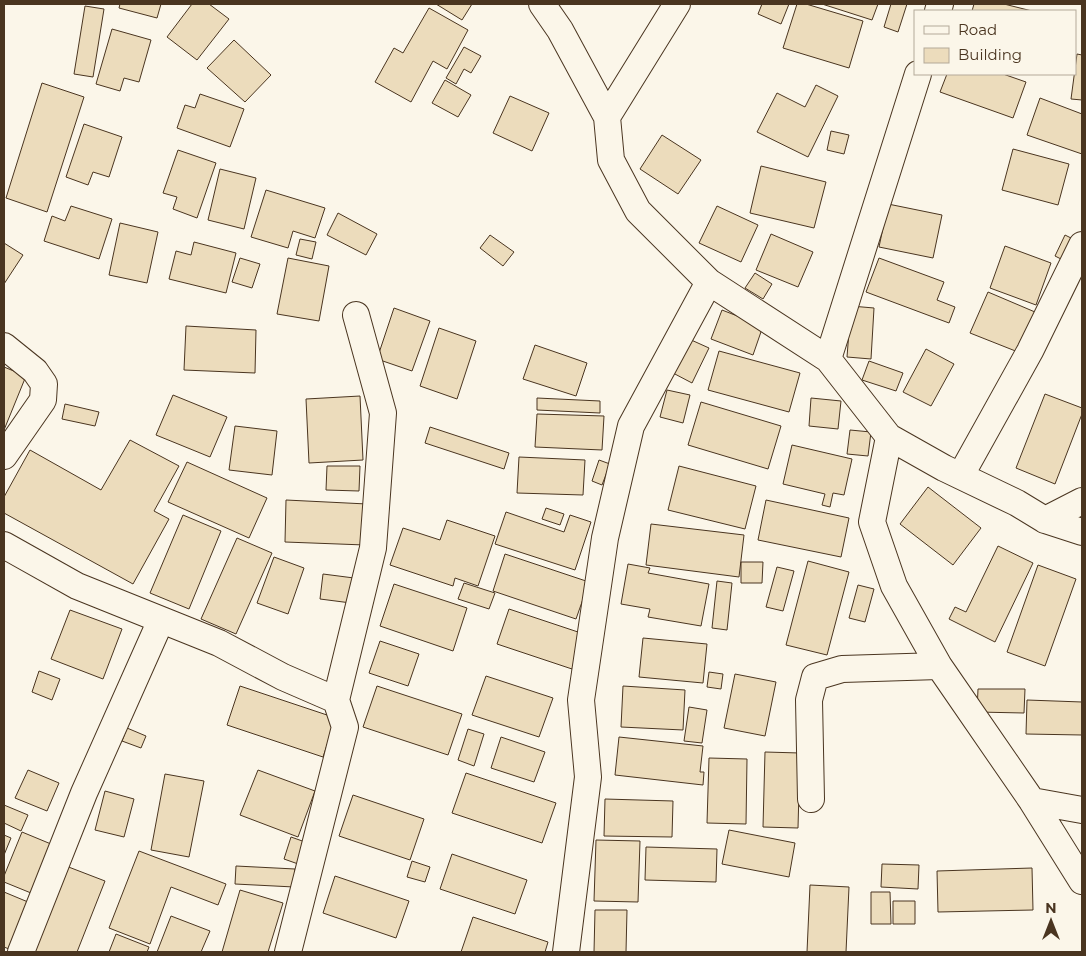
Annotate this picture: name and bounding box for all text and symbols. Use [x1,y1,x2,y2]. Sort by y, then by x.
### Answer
legend [914,10,1076,75]
text: Road [958,20,997,39]
text: Building [958,45,1022,64]
north arrow [1026,896,1076,946]
text: N [1045,899,1057,917]

